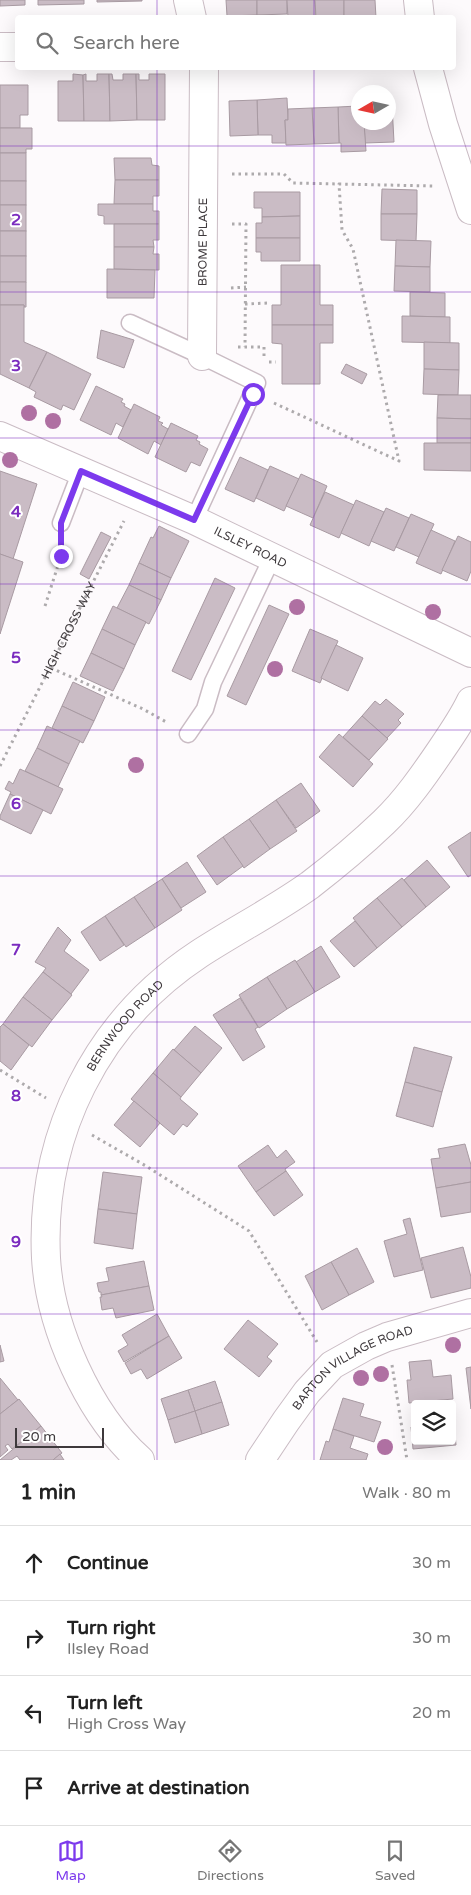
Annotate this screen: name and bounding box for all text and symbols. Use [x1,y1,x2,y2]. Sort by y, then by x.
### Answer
search box [15,15,456,70]
icon: search [33,29,61,57]
text: Search here [73,32,180,54]
north arrow [351,85,396,130]
street label: BROME PLACE [195,197,210,286]
text: 2 [11,210,21,230]
text: 3 [11,356,21,376]
route start [242,383,265,406]
text: 4 [11,502,21,522]
street label: ILSLEY ROAD [212,524,289,571]
route end [50,545,73,568]
street label: HIGH CROSS WAY [38,579,99,681]
text: 5 [11,648,21,668]
text: 6 [11,794,21,814]
text: 7 [11,940,21,960]
street label: BERNWOOD ROAD [84,977,166,1074]
text: 8 [11,1086,21,1106]
text: 9 [11,1232,21,1252]
street label: BARTON VILLAGE ROAD [289,1323,414,1413]
map controls [411,1400,456,1445]
button: layers [411,1400,456,1445]
scale bar [15,1425,104,1448]
text: 20 m [22,1428,56,1445]
text: 1 min [20,1480,76,1505]
text: Walk · 80 m [362,1483,451,1503]
icon: ahead [20,1549,48,1577]
text: Continue [67,1552,149,1574]
text: 30 m [412,1553,451,1573]
text: Turn right [67,1617,155,1639]
icon: right [20,1624,48,1652]
text: 30 m [412,1628,451,1648]
text: Ilsley Road [67,1639,149,1659]
text: Turn left [67,1692,143,1714]
icon: left [20,1699,48,1727]
text: 20 m [412,1703,451,1723]
text: High Cross Way [67,1714,186,1734]
icon: arrive [20,1774,48,1802]
text: Arrive at destination [67,1777,250,1799]
tab: Map [56,1837,86,1884]
tab: Directions [197,1837,264,1884]
tab: Saved [375,1837,415,1884]

